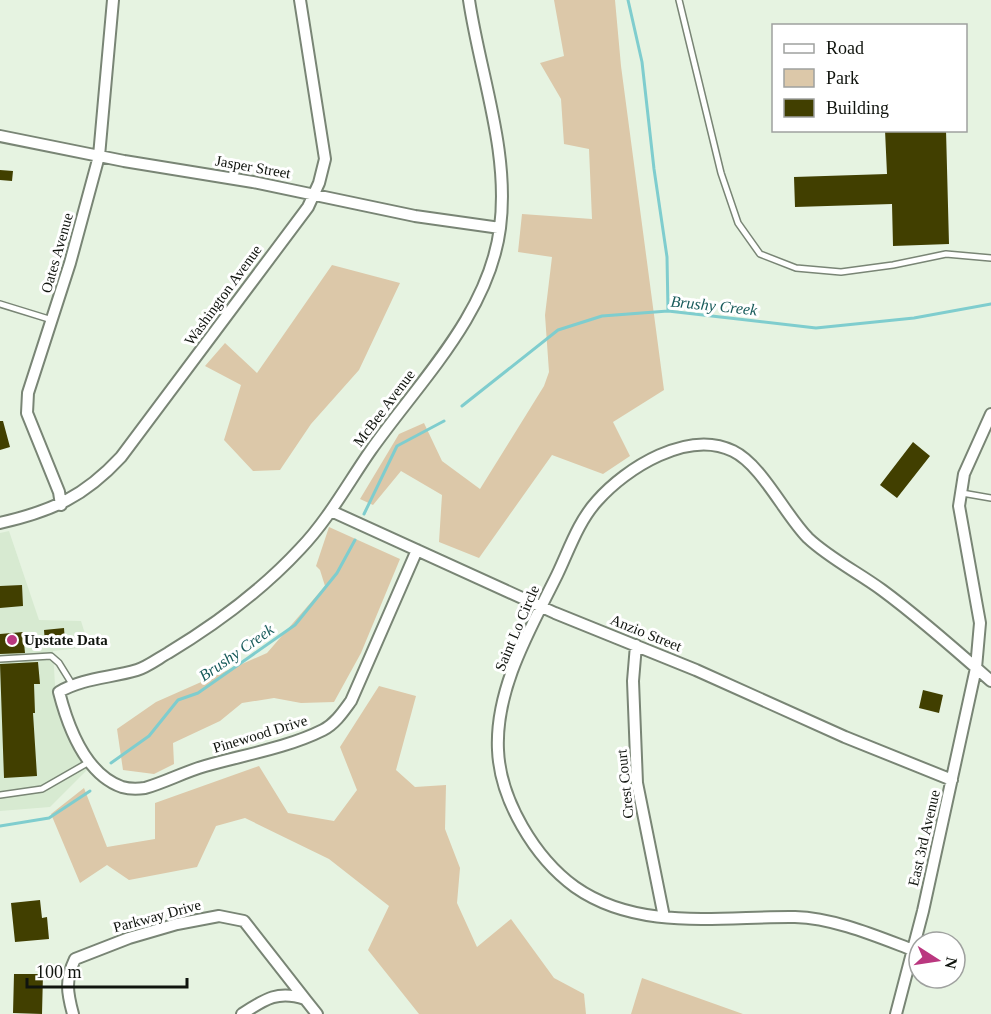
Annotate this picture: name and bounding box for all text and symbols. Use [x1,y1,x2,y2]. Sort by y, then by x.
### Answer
legend [772,24,967,132]
text: Road [826,38,864,58]
text: Park [826,68,859,88]
text: Building [826,98,889,118]
street label: Jasper Street [214,153,293,182]
street label: Oates Avenue [38,211,76,295]
street label: Washington Avenue [181,242,265,348]
water label: Brushy Creek [670,293,759,320]
street label: McBee Avenue [350,366,418,449]
street label: Saint Lo Circle [492,582,542,673]
street label: Anzio Street [608,611,685,655]
water label: Brushy Creek [196,620,278,685]
place label: Upstate Data [24,632,108,648]
marker: Upstate Data [5,633,19,647]
street label: Pinewood Drive [211,712,309,756]
street label: Crest Court [613,748,637,819]
street label: East 3rd Avenue [905,788,943,888]
street label: Parkway Drive [111,896,203,935]
north arrow [907,930,967,990]
scale bar [27,951,188,989]
text: N [942,956,961,971]
text: 100 m [36,962,82,982]

